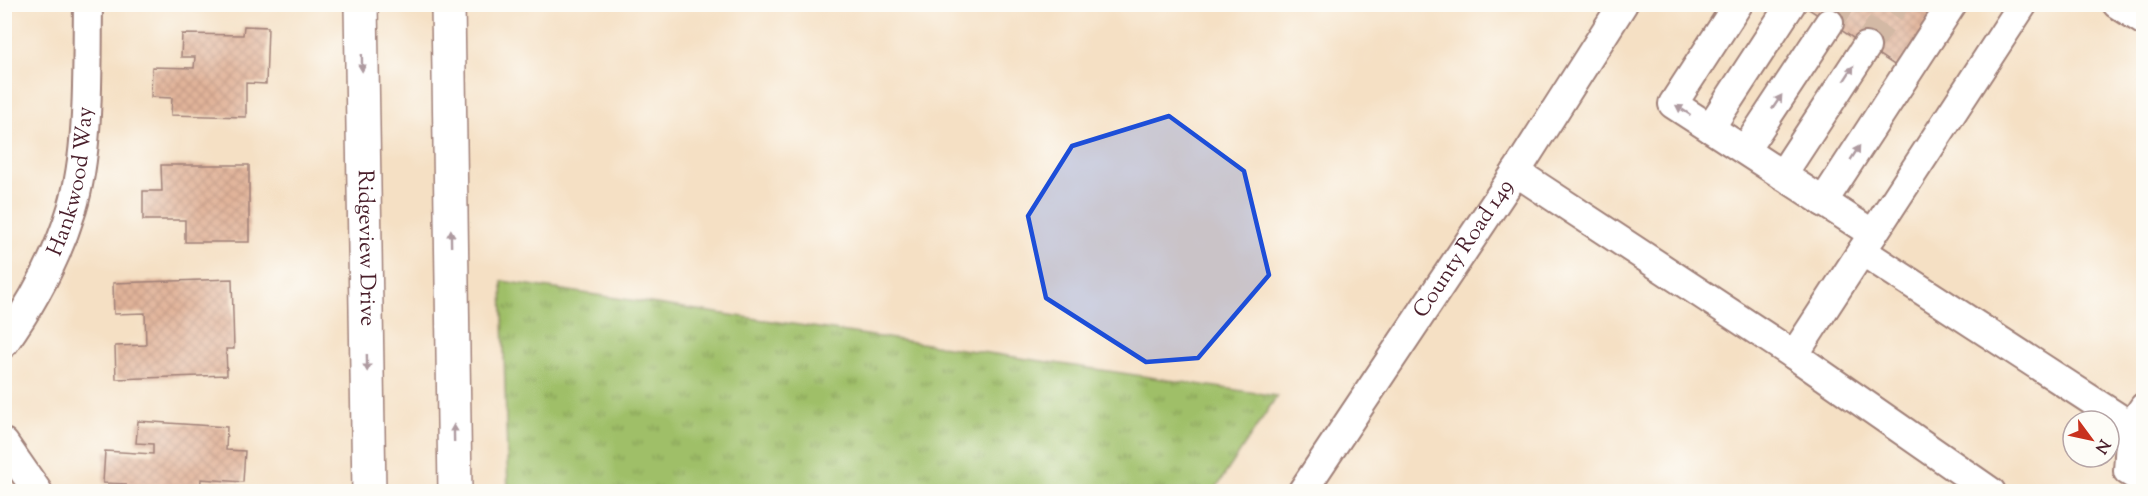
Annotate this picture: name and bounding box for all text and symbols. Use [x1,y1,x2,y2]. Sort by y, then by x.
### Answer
one-way arrow [357,53,367,72]
one-way arrow [1843,66,1855,82]
one-way arrow [1771,94,1783,110]
one-way arrow [1675,105,1691,116]
street label: Hankwood Way [40,106,102,262]
one-way arrow [1849,145,1860,161]
street label: Ridgeview Drive [348,169,382,326]
street label: County Road 149 [1406,173,1522,325]
one-way arrow [446,229,456,248]
one-way arrow [362,353,372,372]
north arrow [2061,409,2121,469]
one-way arrow [449,424,459,443]
text: N [2088,434,2115,458]

